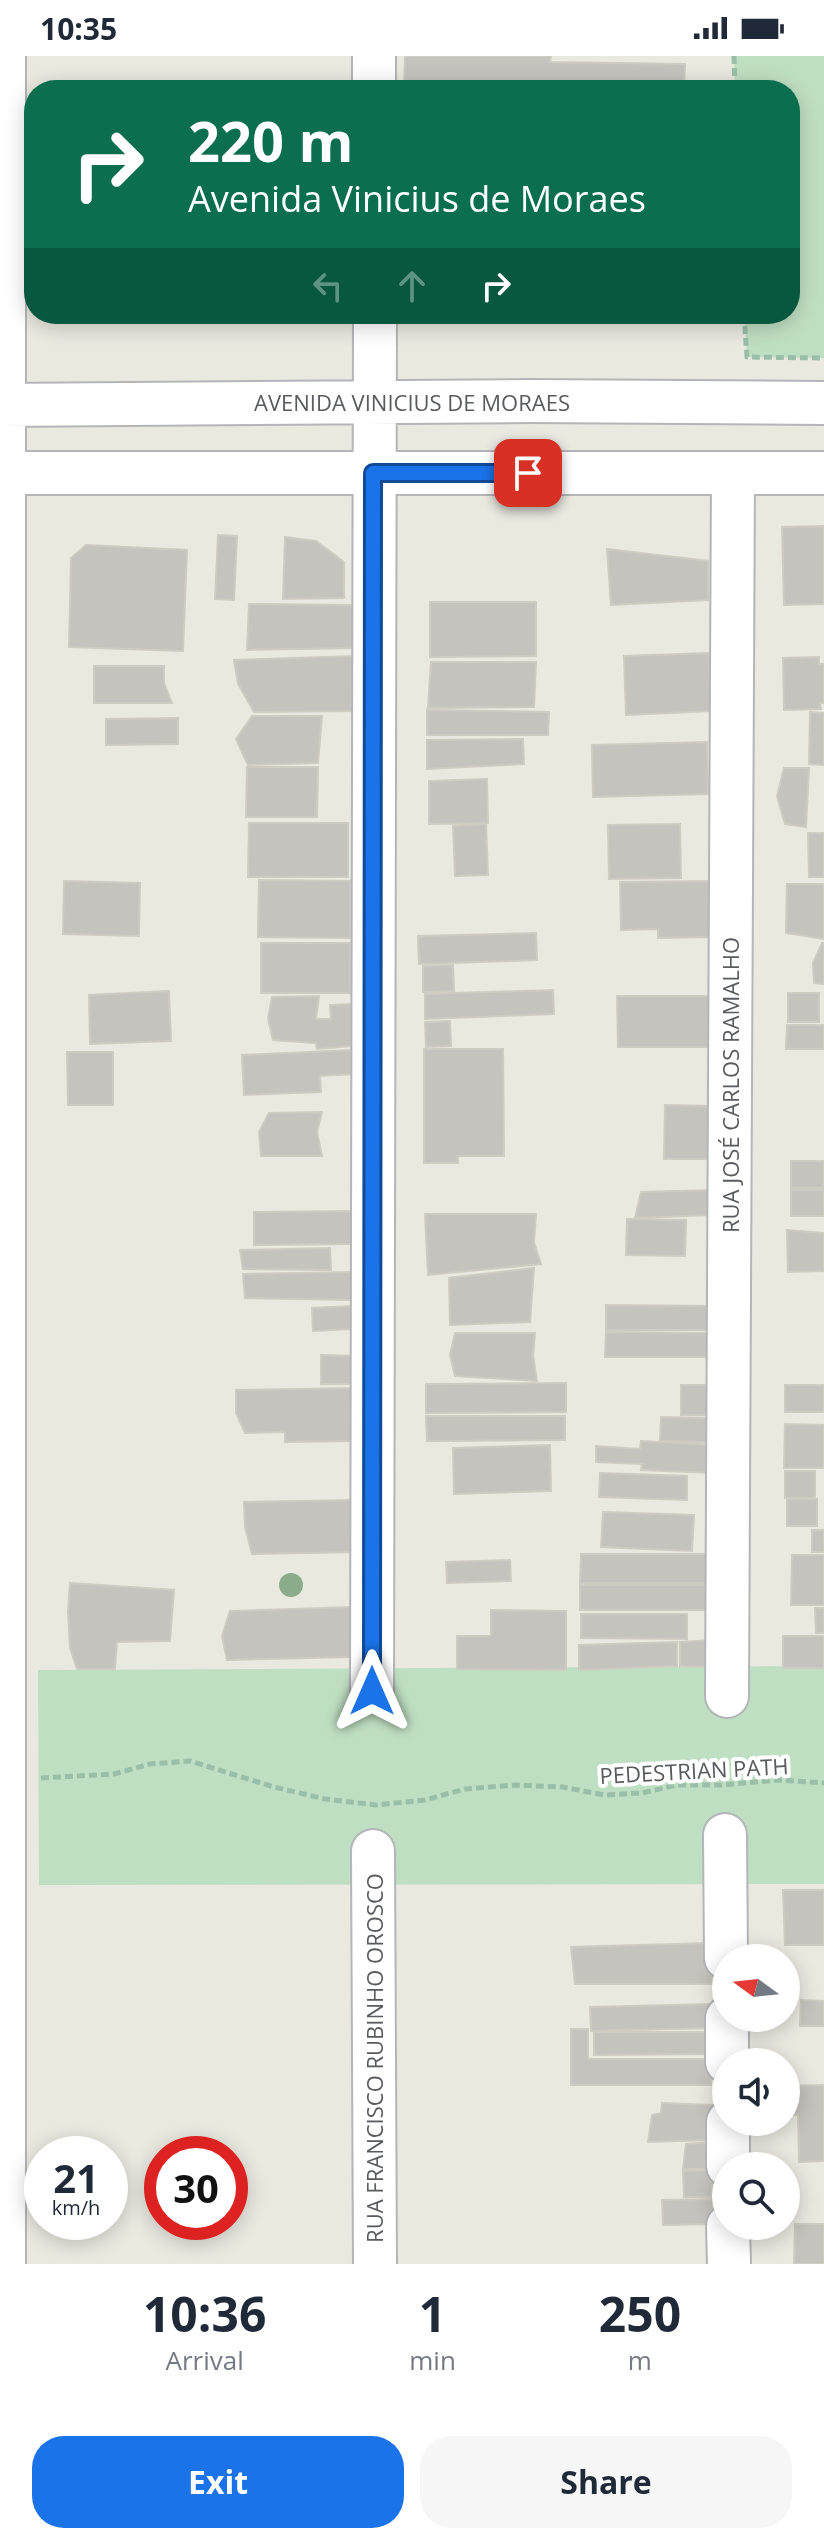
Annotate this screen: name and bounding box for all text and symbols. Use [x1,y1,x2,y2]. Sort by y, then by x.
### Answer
text: 10:35 [40,8,117,49]
text: 220 m [188,102,354,178]
icon: right [56,112,160,216]
text: Avenida Vinicius de Moraes [188,174,646,223]
icon: left [306,264,350,308]
icon: ahead [390,264,434,308]
icon: right [474,264,518,308]
street label: AVENIDA VINICIUS DE MORAES [254,387,570,417]
pin [494,439,562,507]
icon: arrive [506,451,550,495]
street label: RUA JOSÉ CARLOS RAMALHO [715,937,745,1233]
position arrow [330,1649,414,1733]
street label: PEDESTRIAN PATH [599,1750,789,1790]
street label: RUA FRANCISCO RUBINHO OROSCO [359,1873,389,2243]
north arrow [712,1944,800,2032]
map controls [712,1944,800,2240]
button: sound [712,2048,800,2136]
speed limit sign: 30 [144,2136,248,2240]
text: 21 [53,2150,99,2205]
button: search [712,2152,800,2240]
text: km/h [52,2194,100,2221]
text: 10:36 [143,2281,266,2346]
text: 1 [419,2281,446,2346]
text: 250 [599,2281,681,2346]
text: Arrival [165,2342,244,2378]
text: min [409,2342,456,2378]
text: m [628,2342,652,2378]
button: Exit [32,2436,404,2528]
button: Share [420,2436,792,2528]

